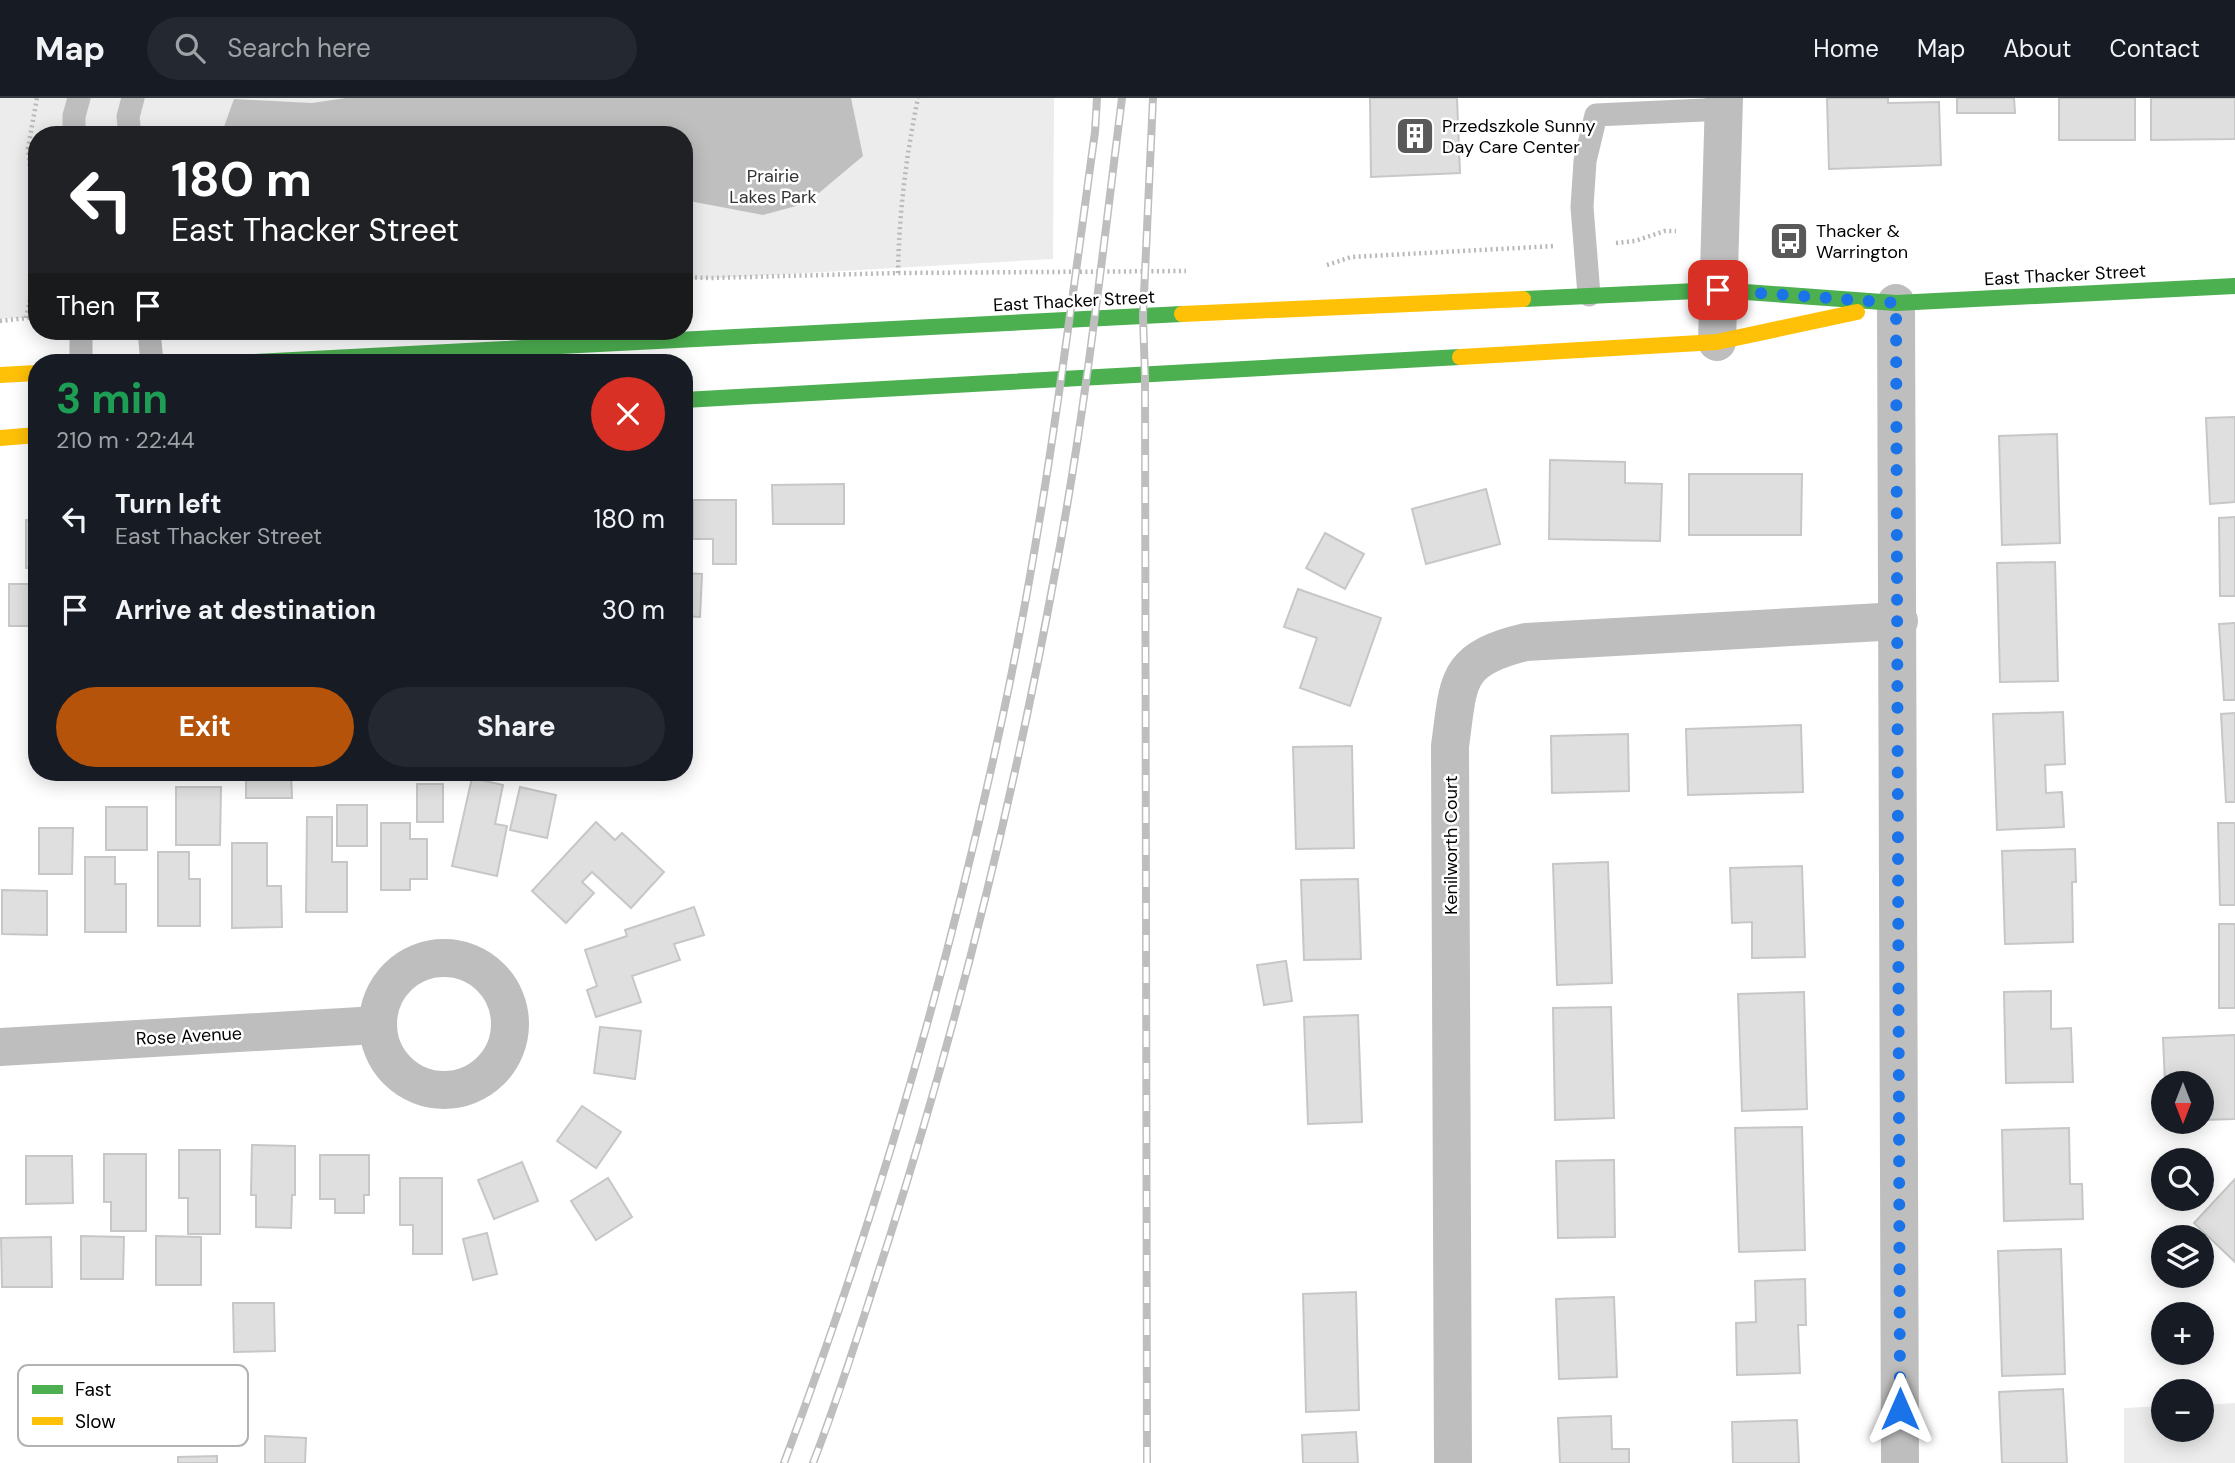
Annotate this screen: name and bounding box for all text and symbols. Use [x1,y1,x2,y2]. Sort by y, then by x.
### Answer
search box [147,17,637,80]
text: Map [35,27,105,70]
icon: search [171,29,209,67]
text: Search here [227,31,371,65]
text: Home [1813,33,1879,64]
text: Map [1917,33,1965,64]
text: About [2003,33,2072,64]
text: Contact [2110,33,2200,64]
place label: Przedszkole Sunny Day Care Center [1442,114,1595,159]
building icon: Przedszkole Sunny Day Care Center [1394,115,1436,157]
text: 180 m [171,147,312,211]
icon: left [56,154,147,245]
park label: Prairie Lakes Park [729,164,817,209]
text: East Thacker Street [171,209,459,251]
place label: Thacker & Warrington [1816,219,1908,264]
bus stop icon: Thacker & Warrington [1768,220,1810,262]
street label: East Thacker Street [1983,259,2147,291]
pin [1688,260,1748,320]
icon: arrive [1699,271,1737,309]
street label: East Thacker Street [992,285,1156,317]
icon: arrive [129,287,167,325]
text: Then [56,289,115,323]
text: 3 min [56,371,168,426]
button: close [591,377,665,451]
text: 210 m · 22:44 [56,425,195,455]
text: Turn left [115,487,222,521]
icon: left [56,500,94,538]
text: 180 m [593,502,665,536]
text: East Thacker Street [115,521,322,551]
icon: arrive [56,591,94,629]
text: Arrive at destination [115,593,376,627]
text: 30 m [602,593,665,627]
button: Exit [56,687,354,767]
button: Share [368,687,665,767]
street label: Kenilworth Court [1439,775,1463,915]
street label: Rose Avenue [135,1021,243,1051]
north arrow [2151,1071,2214,1134]
map controls [2151,1071,2214,1442]
button: search [2151,1148,2214,1211]
button: layers [2151,1225,2214,1288]
button: + [2151,1302,2214,1365]
legend [18,1365,248,1446]
position arrow [1863,1372,1937,1446]
text: Fast [75,1377,111,1402]
button: − [2151,1379,2214,1442]
text: Slow [75,1409,116,1434]

